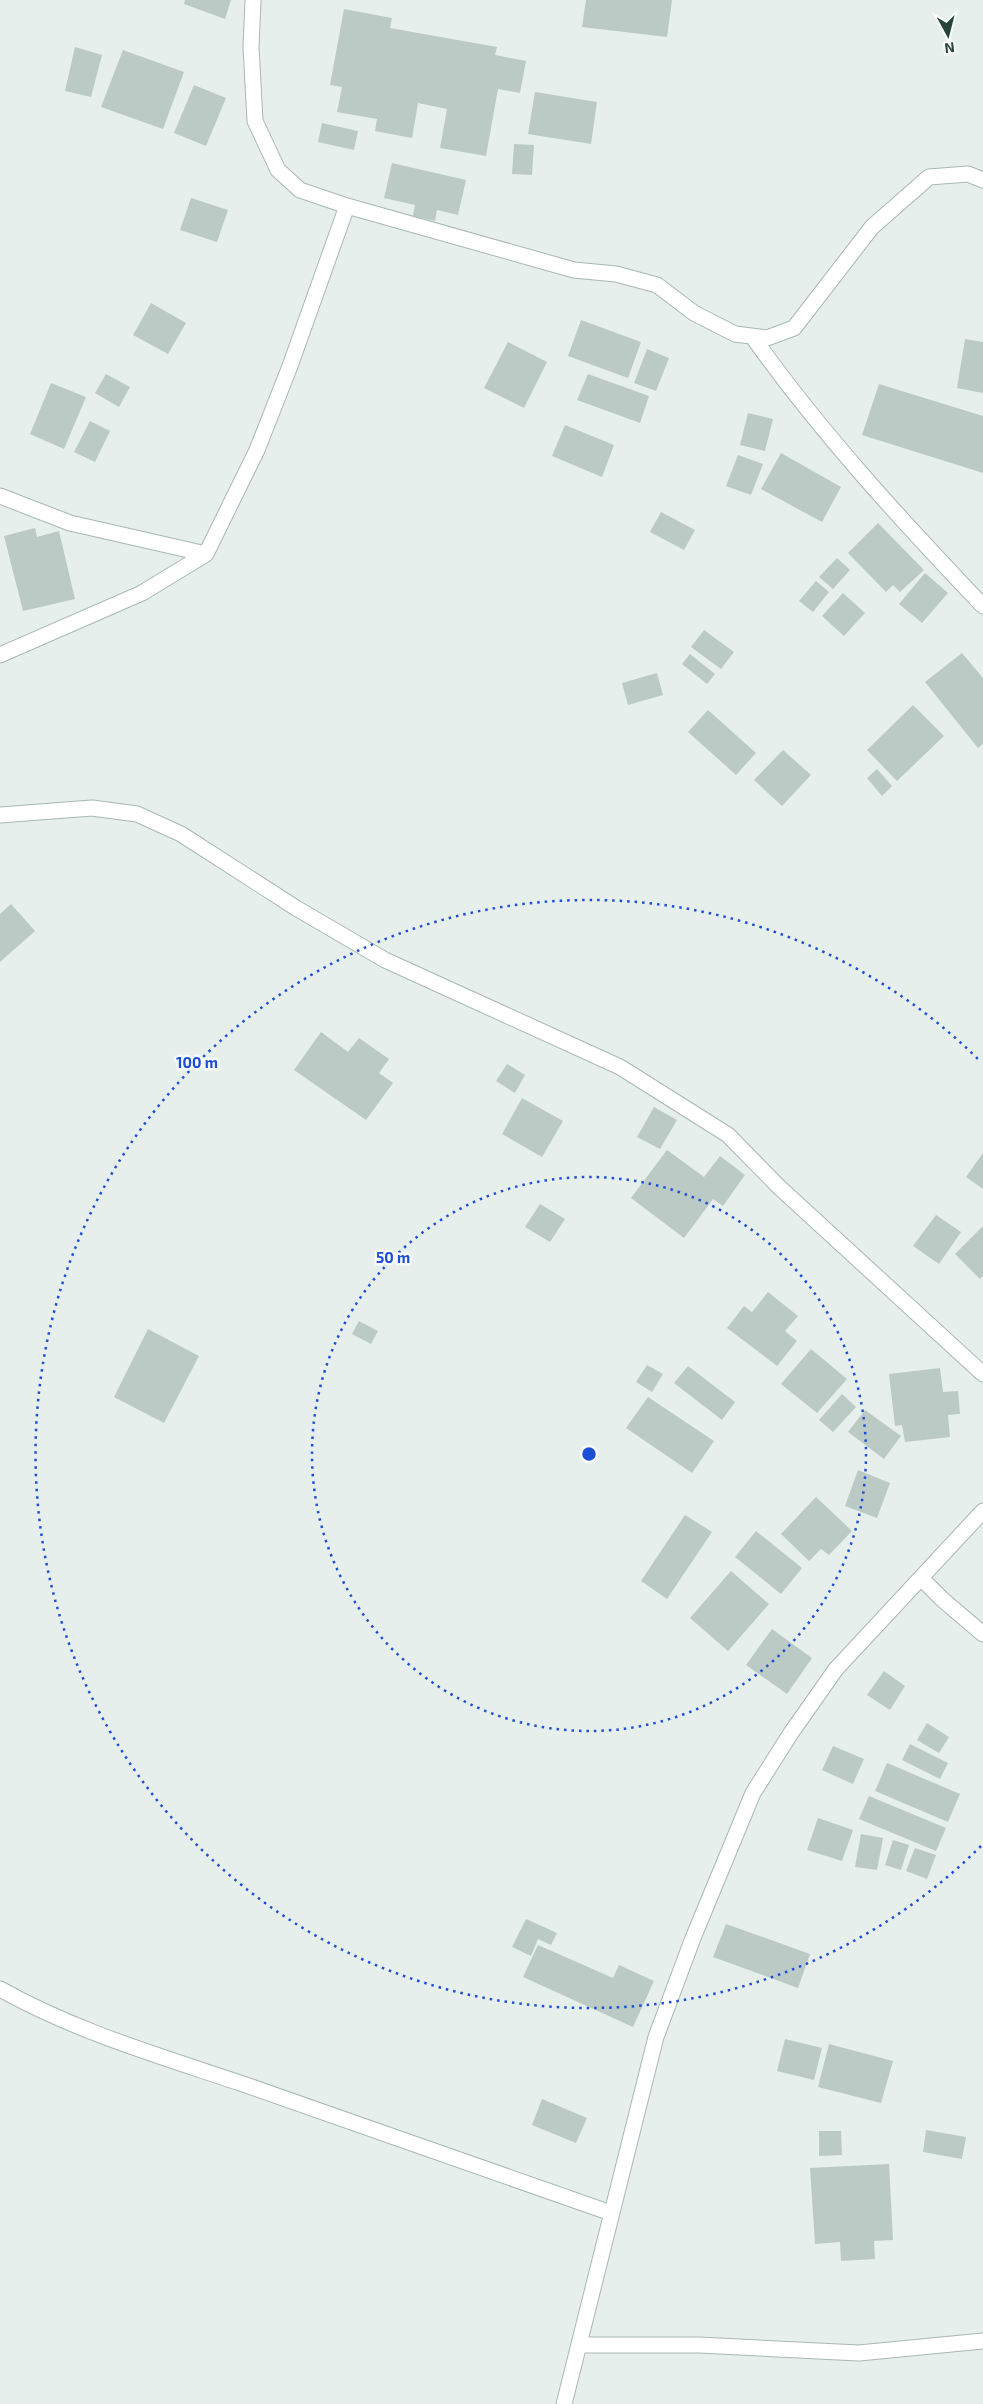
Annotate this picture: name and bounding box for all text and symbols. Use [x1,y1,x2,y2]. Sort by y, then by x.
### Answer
north arrow [923,10,973,60]
text: N [944,39,956,57]
text: 100 m [176,1053,218,1071]
text: 50 m [376,1248,410,1266]
centre of rings [580,1445,598,1463]

